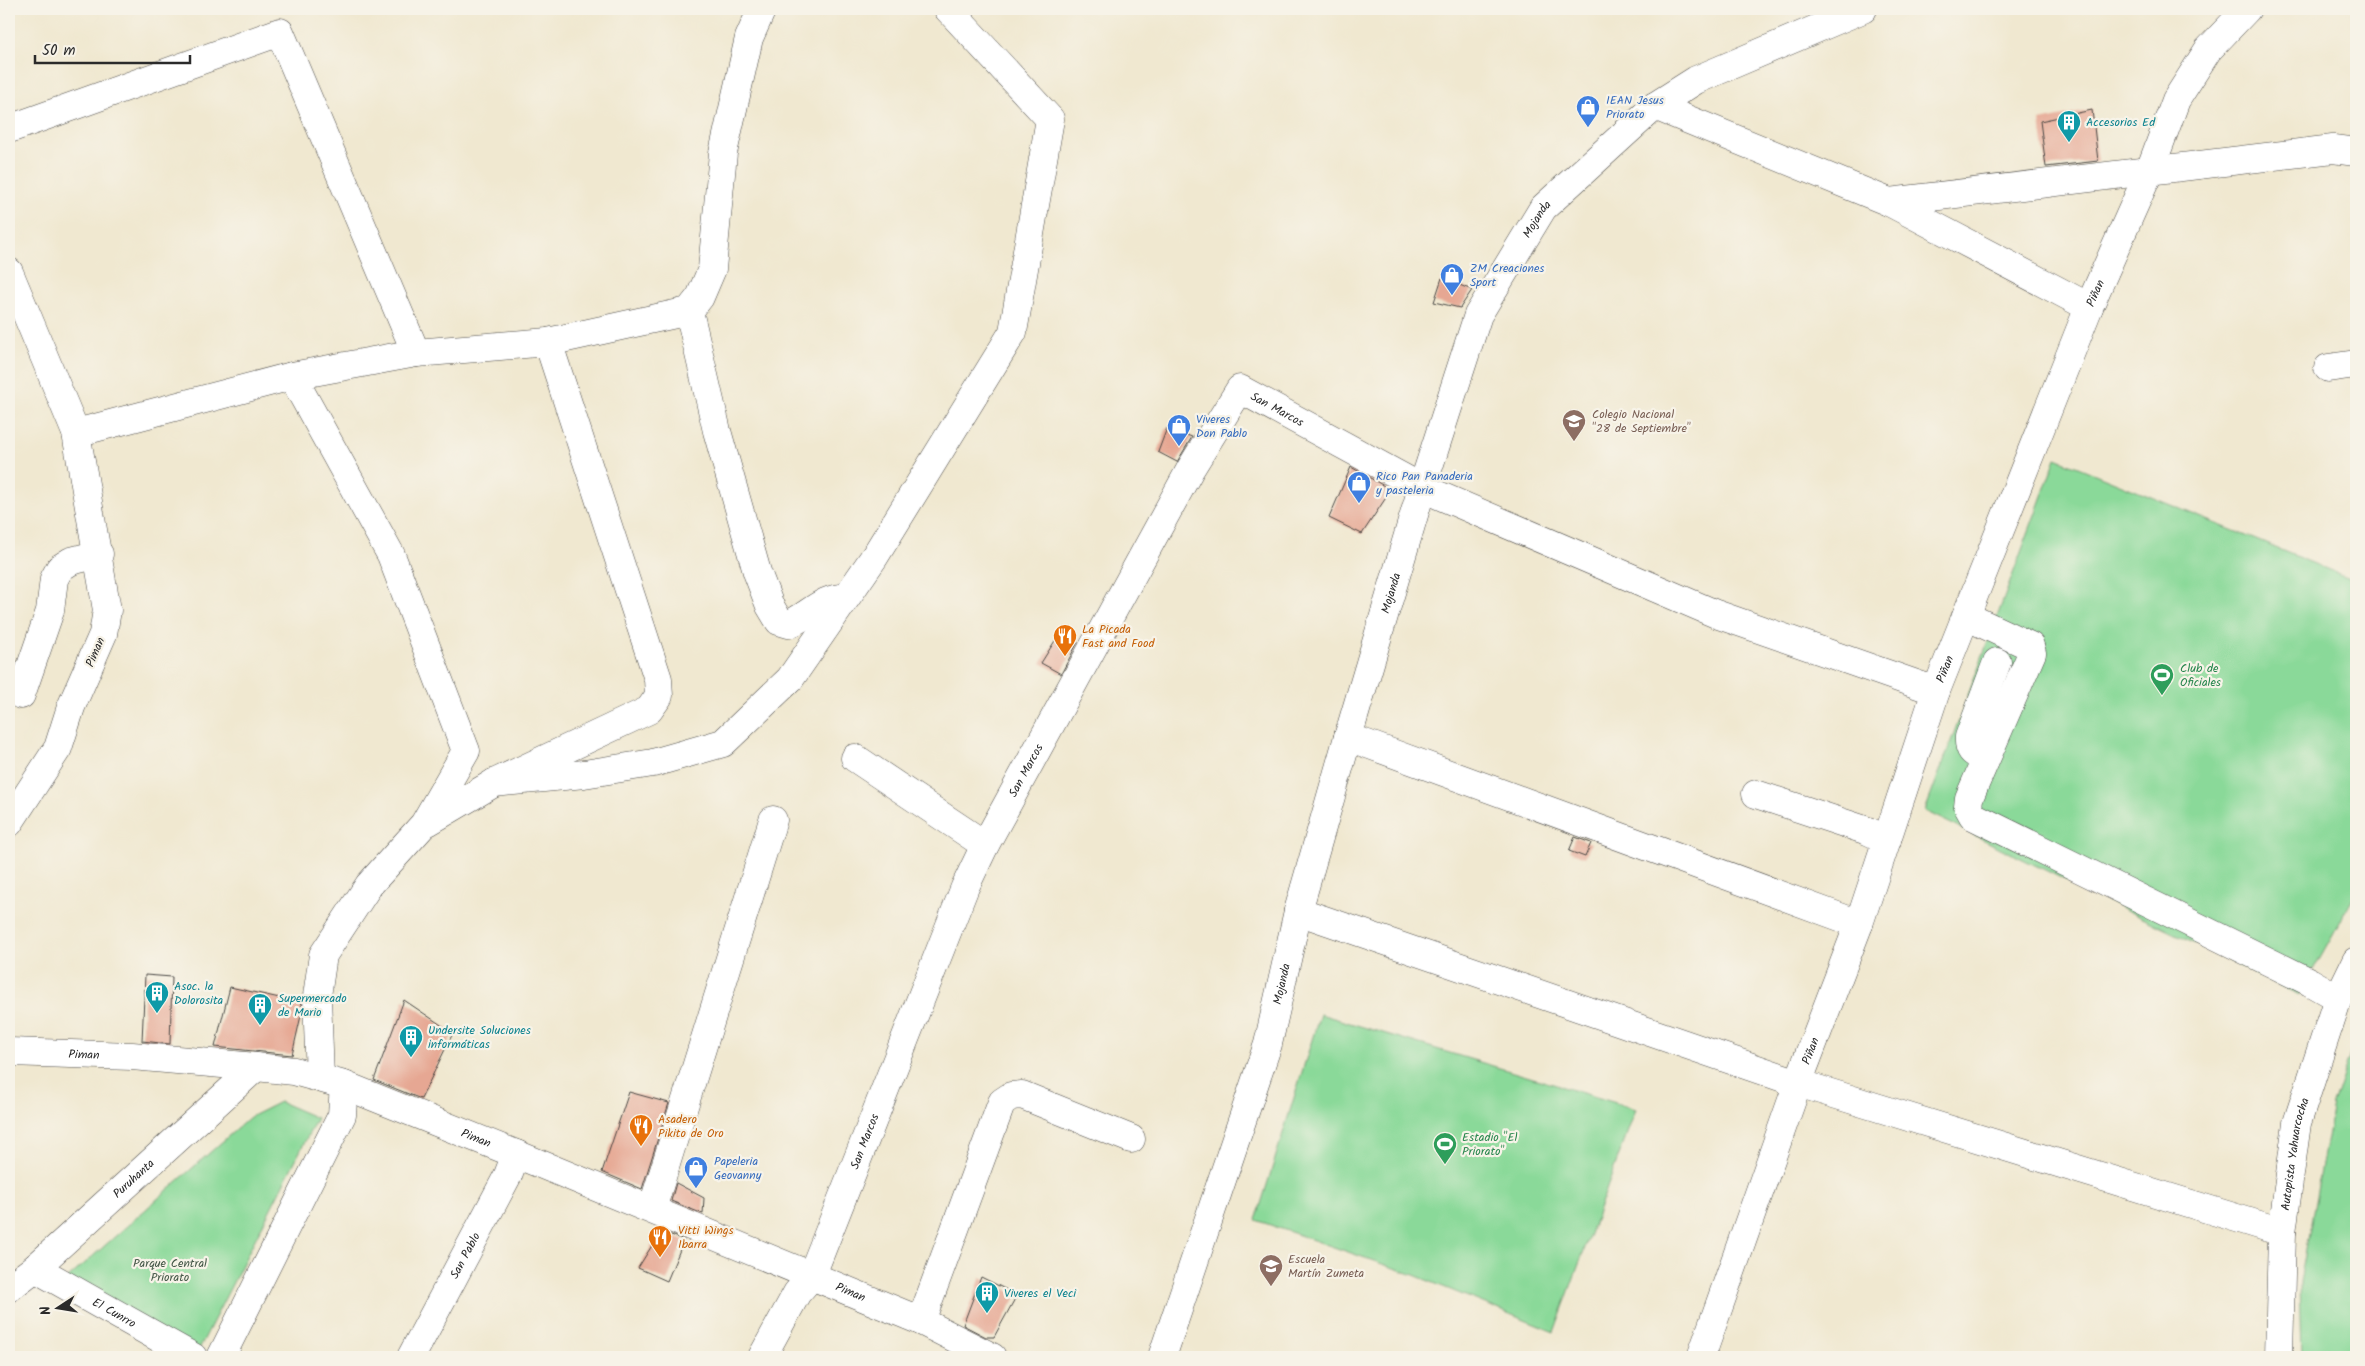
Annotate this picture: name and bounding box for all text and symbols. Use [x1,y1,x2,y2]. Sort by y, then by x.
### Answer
scale bar [35,32,190,64]
text: 50 m [42,39,76,63]
place label: IEAN Jesus Priorato [1606,91,1664,124]
shop icon: IEAN Jesus Priorato [1575,94,1601,128]
building icon: Accesorios Ed [2056,109,2082,143]
place label: Accesorios Ed [2086,113,2156,132]
street label: Mojanda [1518,196,1556,242]
place label: ZM Creaciones Sport [1470,259,1544,292]
shop icon: ZM Creaciones Sport [1439,262,1465,296]
street label: Piñan [2081,277,2110,310]
street label: San Marcos [1247,387,1307,432]
place label: Colegio Nacional "28 de Septiembre" [1592,405,1691,438]
school or university icon: Colegio Nacional "28 de Septiembre" [1561,408,1587,442]
place label: Viveres Don Pablo [1196,410,1247,443]
shop icon: Viveres Don Pablo [1166,413,1192,447]
place label: Rico Pan Panaderia y pasteleria [1375,467,1473,500]
shop icon: Rico Pan Panaderia y pasteleria [1346,470,1372,504]
street label: Mojanda [1376,570,1406,616]
place label: La Picada Fast and Food [1082,620,1155,653]
restaurant icon: La Picada Fast and Food [1052,623,1078,657]
street label: Piman [81,634,110,670]
street label: Piñan [1931,653,1959,686]
place label: Club de Oficiales [2180,659,2221,692]
sports icon: Club de Oficiales [2149,662,2175,696]
street label: San Marcos [1004,741,1048,801]
street label: Mojanda [1268,961,1296,1006]
place label: Asoc. la Dolorosita [174,977,224,1010]
building icon: Asoc. la Dolorosita [144,980,170,1014]
place label: Supermercado de Mario [278,989,347,1022]
building icon: Supermercado de Mario [247,992,273,1026]
place label: Undersite Soluciones informáticas [428,1021,531,1054]
building icon: Undersite Soluciones informáticas [398,1024,424,1058]
street label: Piñan [1797,1035,1825,1068]
street label: Piman [68,1045,100,1065]
street label: Autopista Yahuarcocha [2276,1095,2315,1212]
place label: Asadero Pikito de Oro [658,1110,724,1143]
street label: San Marcos [845,1111,885,1172]
restaurant icon: Asadero Pikito de Oro [628,1113,654,1147]
street label: Piman [458,1124,494,1153]
place label: Estadio "El Priorato" [1462,1128,1517,1161]
sports icon: Estadio "El Priorato" [1432,1131,1458,1165]
place label: Papeleria Geovanny [714,1152,762,1185]
street label: Puruhanta [109,1154,159,1203]
shop icon: Papeleria Geovanny [683,1155,709,1189]
place label: Vitti Wings Ibarra [678,1221,734,1254]
restaurant icon: Vitti Wings Ibarra [647,1224,673,1258]
street label: San Pablo [445,1229,486,1282]
place label: Escuela Martín Zumeta [1288,1250,1365,1283]
school or university icon: Escuela Martín Zumeta [1258,1253,1284,1287]
park label: Parque Central Priorato [133,1254,207,1287]
street label: Piman [833,1278,868,1307]
building icon: Viveres el Veci [974,1280,1000,1314]
north arrow [32,1284,82,1334]
place label: Viveres el Veci [1004,1284,1077,1303]
street label: El Cunrro [89,1293,139,1333]
text: N [35,1304,58,1317]

